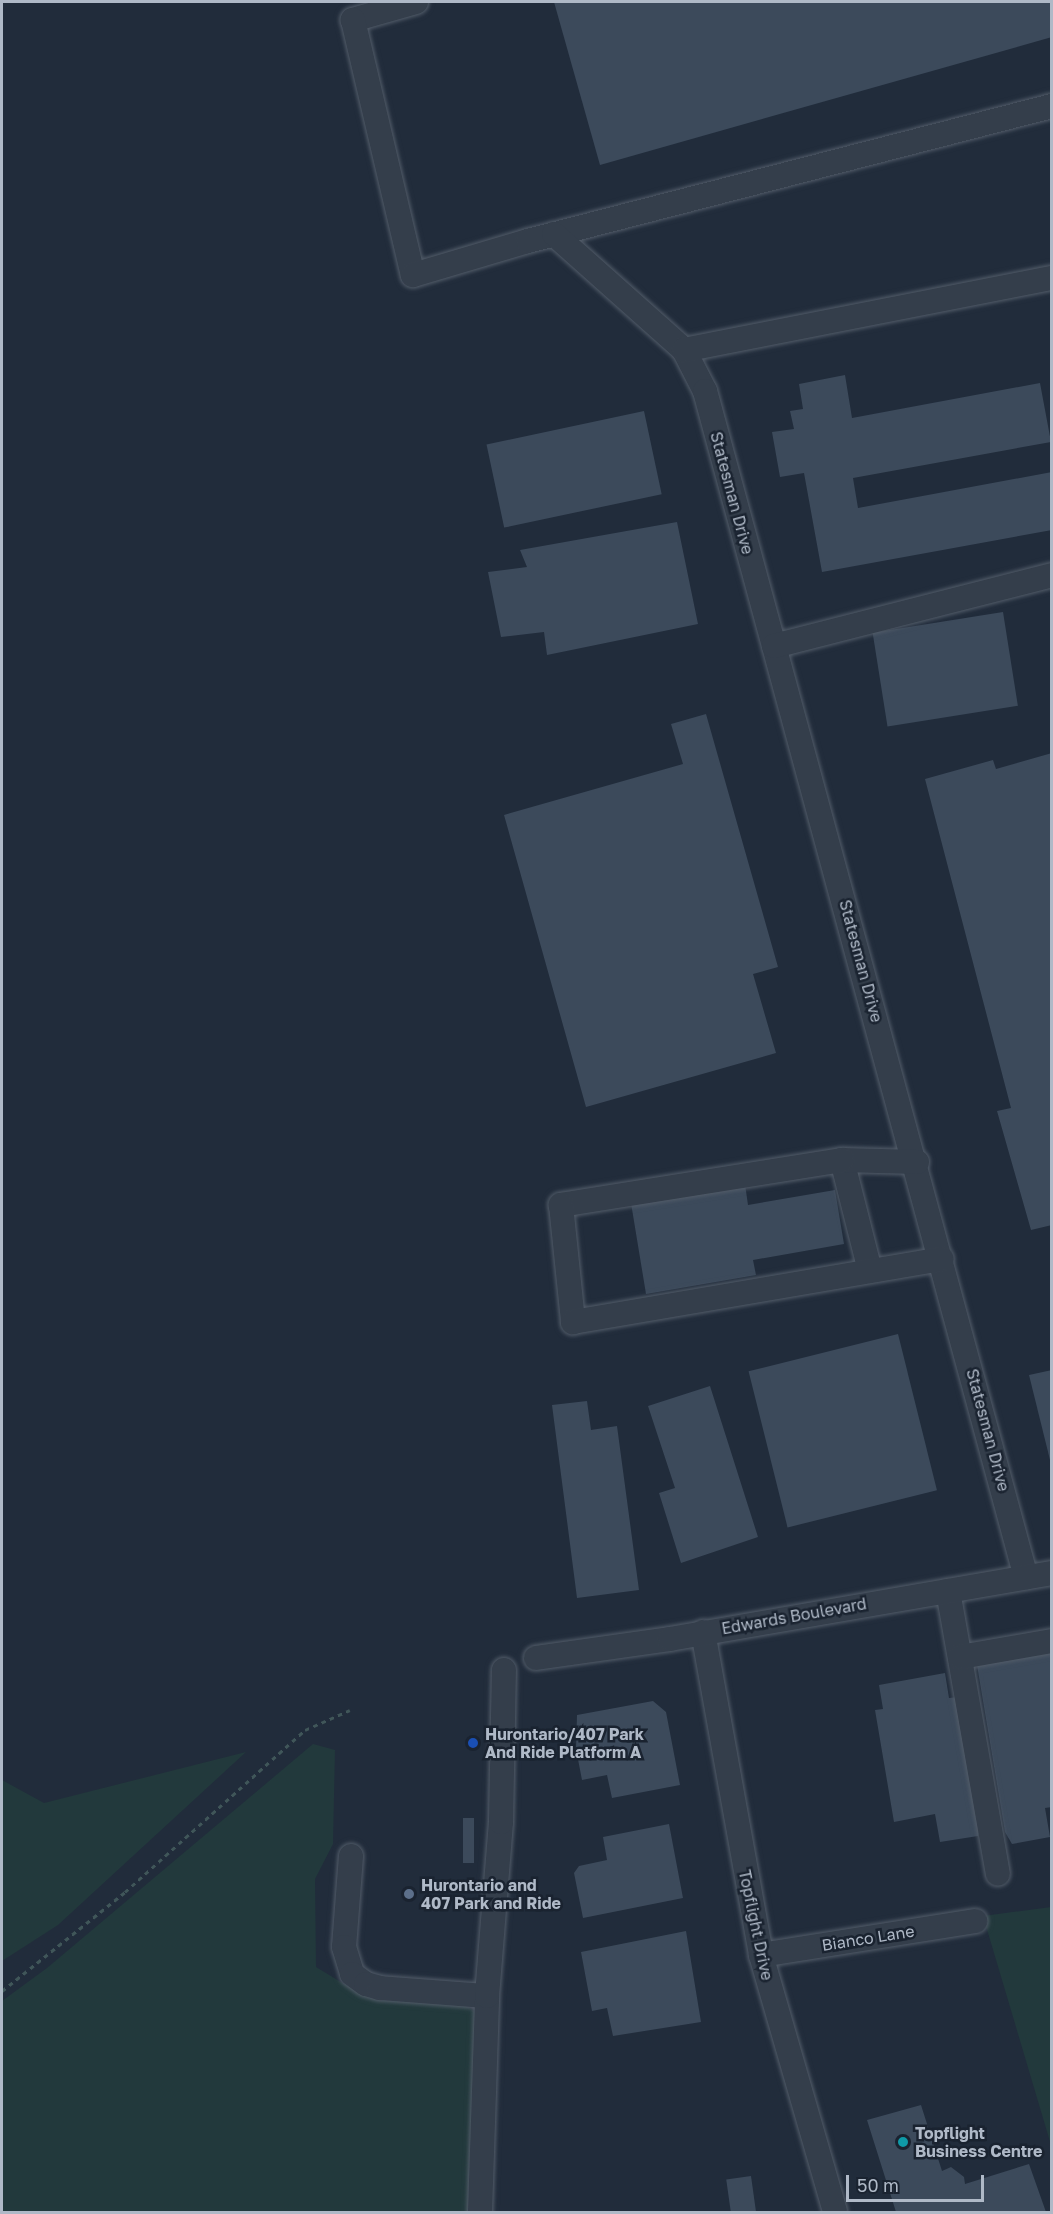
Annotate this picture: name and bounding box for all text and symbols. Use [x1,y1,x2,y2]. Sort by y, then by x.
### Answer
street label: Statesman Drive [706,430,758,556]
street label: Statesman Drive [835,898,887,1024]
street label: Statesman Drive [962,1367,1014,1493]
street label: Edwards Boulevard [720,1594,868,1638]
place label: Hurontario/407 Park And Ride Platform A [485,1724,644,1762]
marker: Hurontario/407 Park And Ride Platform A [466,1736,480,1750]
street label: Topflight Drive [735,1868,777,1982]
place label: Hurontario and 407 Park and Ride [421,1875,561,1913]
marker: Hurontario and 407 Park and Ride [402,1887,416,1901]
street label: Bianco Lane [820,1921,916,1955]
place label: Topflight Business Centre [915,2123,1043,2161]
marker: Topflight Business Centre [896,2135,910,2149]
scale bar [849,2163,987,2201]
text: 50 m [857,2174,899,2196]

